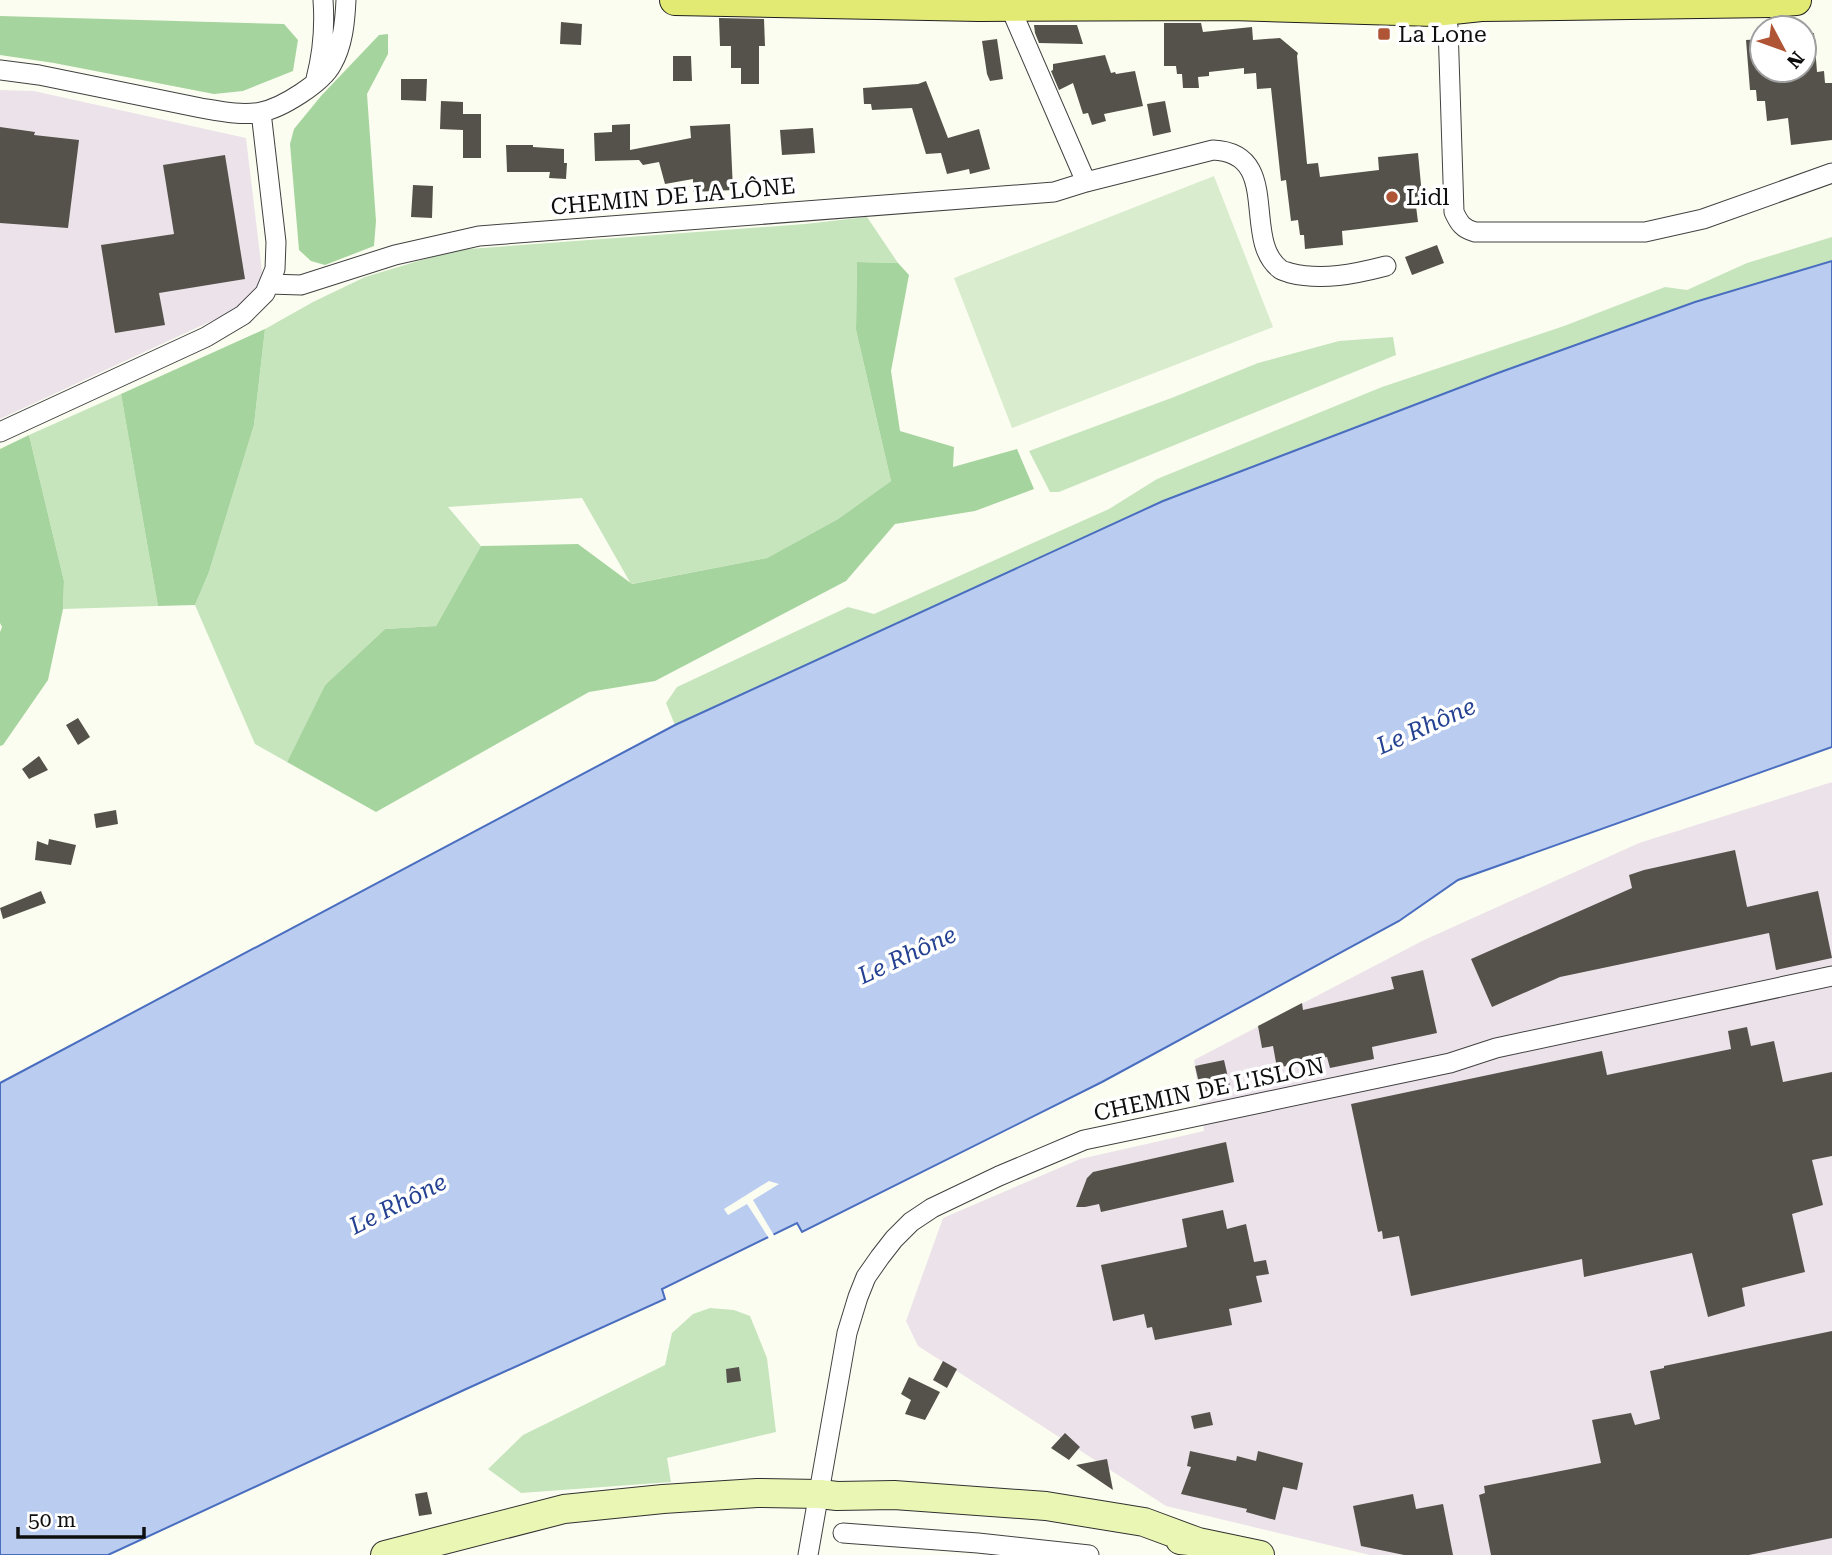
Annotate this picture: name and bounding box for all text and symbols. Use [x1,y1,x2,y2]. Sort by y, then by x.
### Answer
north arrow [1748,14,1818,84]
place label: La Lone [1398,21,1487,48]
marker: La Lone [1376,26,1392,42]
text: N [1782,47,1809,73]
street label: CHEMIN DE LA LÔNE [550,172,796,221]
place label: Lidl [1406,184,1449,211]
marker: Lidl [1384,189,1400,205]
water label: Le Rhône [1371,692,1480,761]
water label: Le Rhône [853,920,961,990]
street label: CHEMIN DE L'ISLON [1091,1052,1327,1127]
water label: Le Rhône [344,1168,451,1241]
scale bar [18,1496,144,1540]
text: 50 m [28,1508,76,1532]

